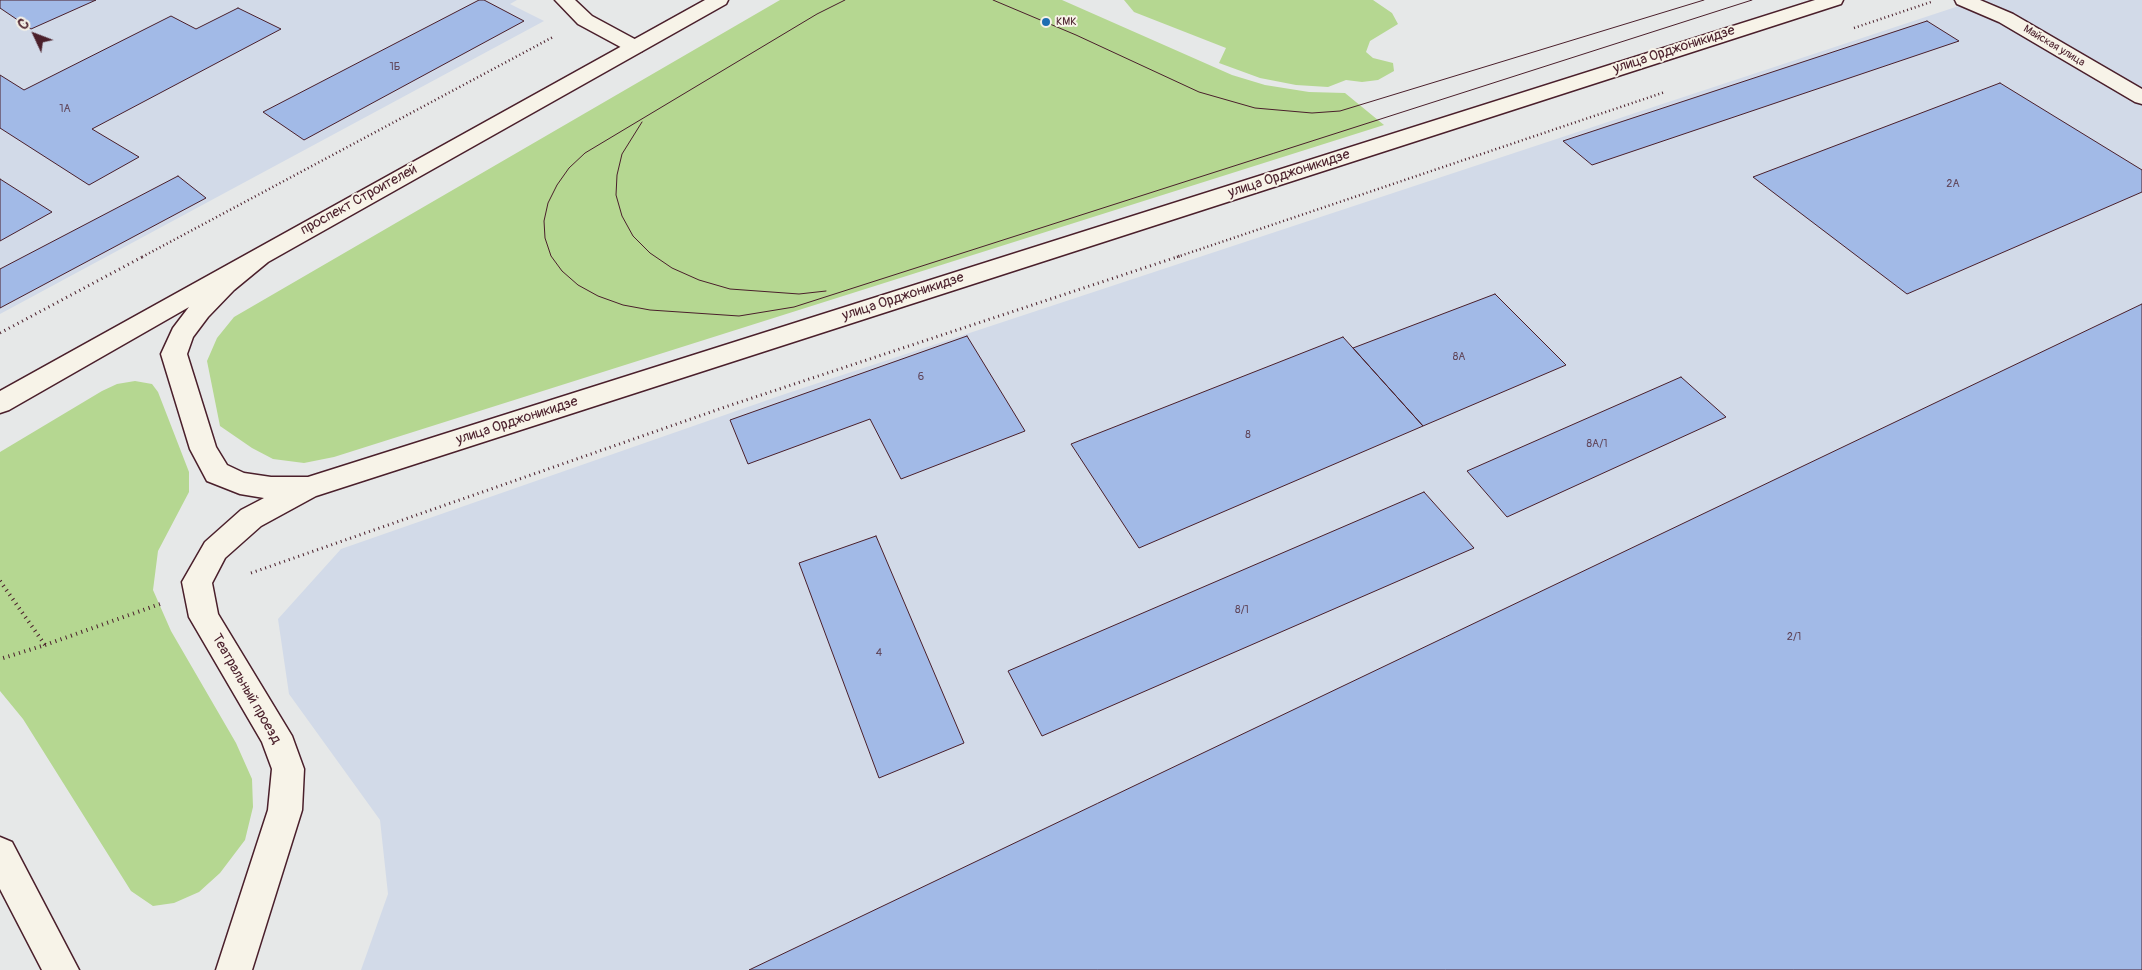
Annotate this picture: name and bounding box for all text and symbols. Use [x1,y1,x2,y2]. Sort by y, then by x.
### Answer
north arrow [10,10,60,60]
text: С [14,15,33,33]
place label: КМК [1056,15,1077,29]
marker: КМК [1040,16,1052,28]
street label: улица Орджоникидзе [1611,22,1737,78]
street label: Майская улица [2021,22,2087,70]
house number: 1Б [390,60,400,74]
house number: 1А [59,102,71,116]
street label: улица Орджоникидзе [1226,146,1352,202]
street label: проспект Строителей [298,161,420,239]
house number: 2А [1946,177,1960,191]
street label: улица Орджоникидзе [840,269,966,325]
house number: 8А [1453,350,1465,364]
house number: 6 [918,370,924,384]
street label: улица Орджоникидзе [454,393,580,449]
house number: 8 [1245,428,1251,442]
house number: 8А/1 [1587,437,1607,451]
house number: 8/1 [1235,603,1249,617]
house number: 2/1 [1787,630,1801,644]
street label: Театральный проезд [208,631,284,747]
house number: 4 [876,646,882,660]

